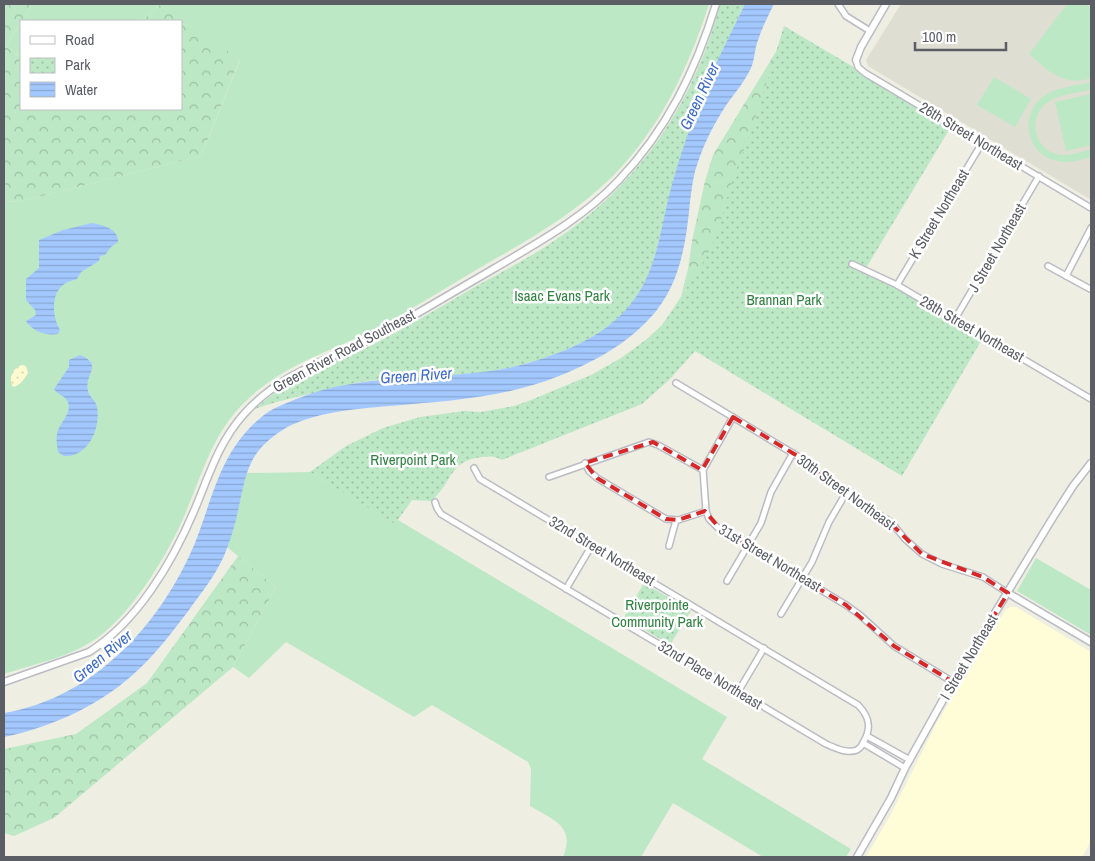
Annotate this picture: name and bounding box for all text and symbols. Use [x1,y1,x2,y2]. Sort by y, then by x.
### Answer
legend [20,20,182,110]
scale bar [915,20,1006,52]
text: 100 m [922,26,956,47]
text: Road [65,29,94,50]
text: Park [65,54,91,75]
water label: Green River [674,58,724,133]
text: Water [65,79,97,100]
street label: 26th Street Northeast [916,96,1027,175]
street label: K Street Northeast [904,164,974,263]
street label: J Street Northeast [963,199,1031,296]
park label: Isaac Evans Park [514,285,611,306]
park label: Brannan Park [746,289,822,310]
street label: 28th Street Northeast [916,290,1029,367]
street label: Green River Road Southeast [270,306,418,396]
water label: Green River [380,363,452,387]
park label: Riverpoint Park [370,449,457,470]
street label: 30th Street Northeast [793,449,900,535]
street label: 32nd Street Northeast [545,511,660,591]
street label: 31st Street Northeast [715,519,826,597]
park label: Riverpointe Community Park [611,594,704,632]
street label: I Street Northeast [935,610,1003,703]
water label: Green River [68,624,137,687]
street label: 32nd Place Northeast [654,635,767,714]

